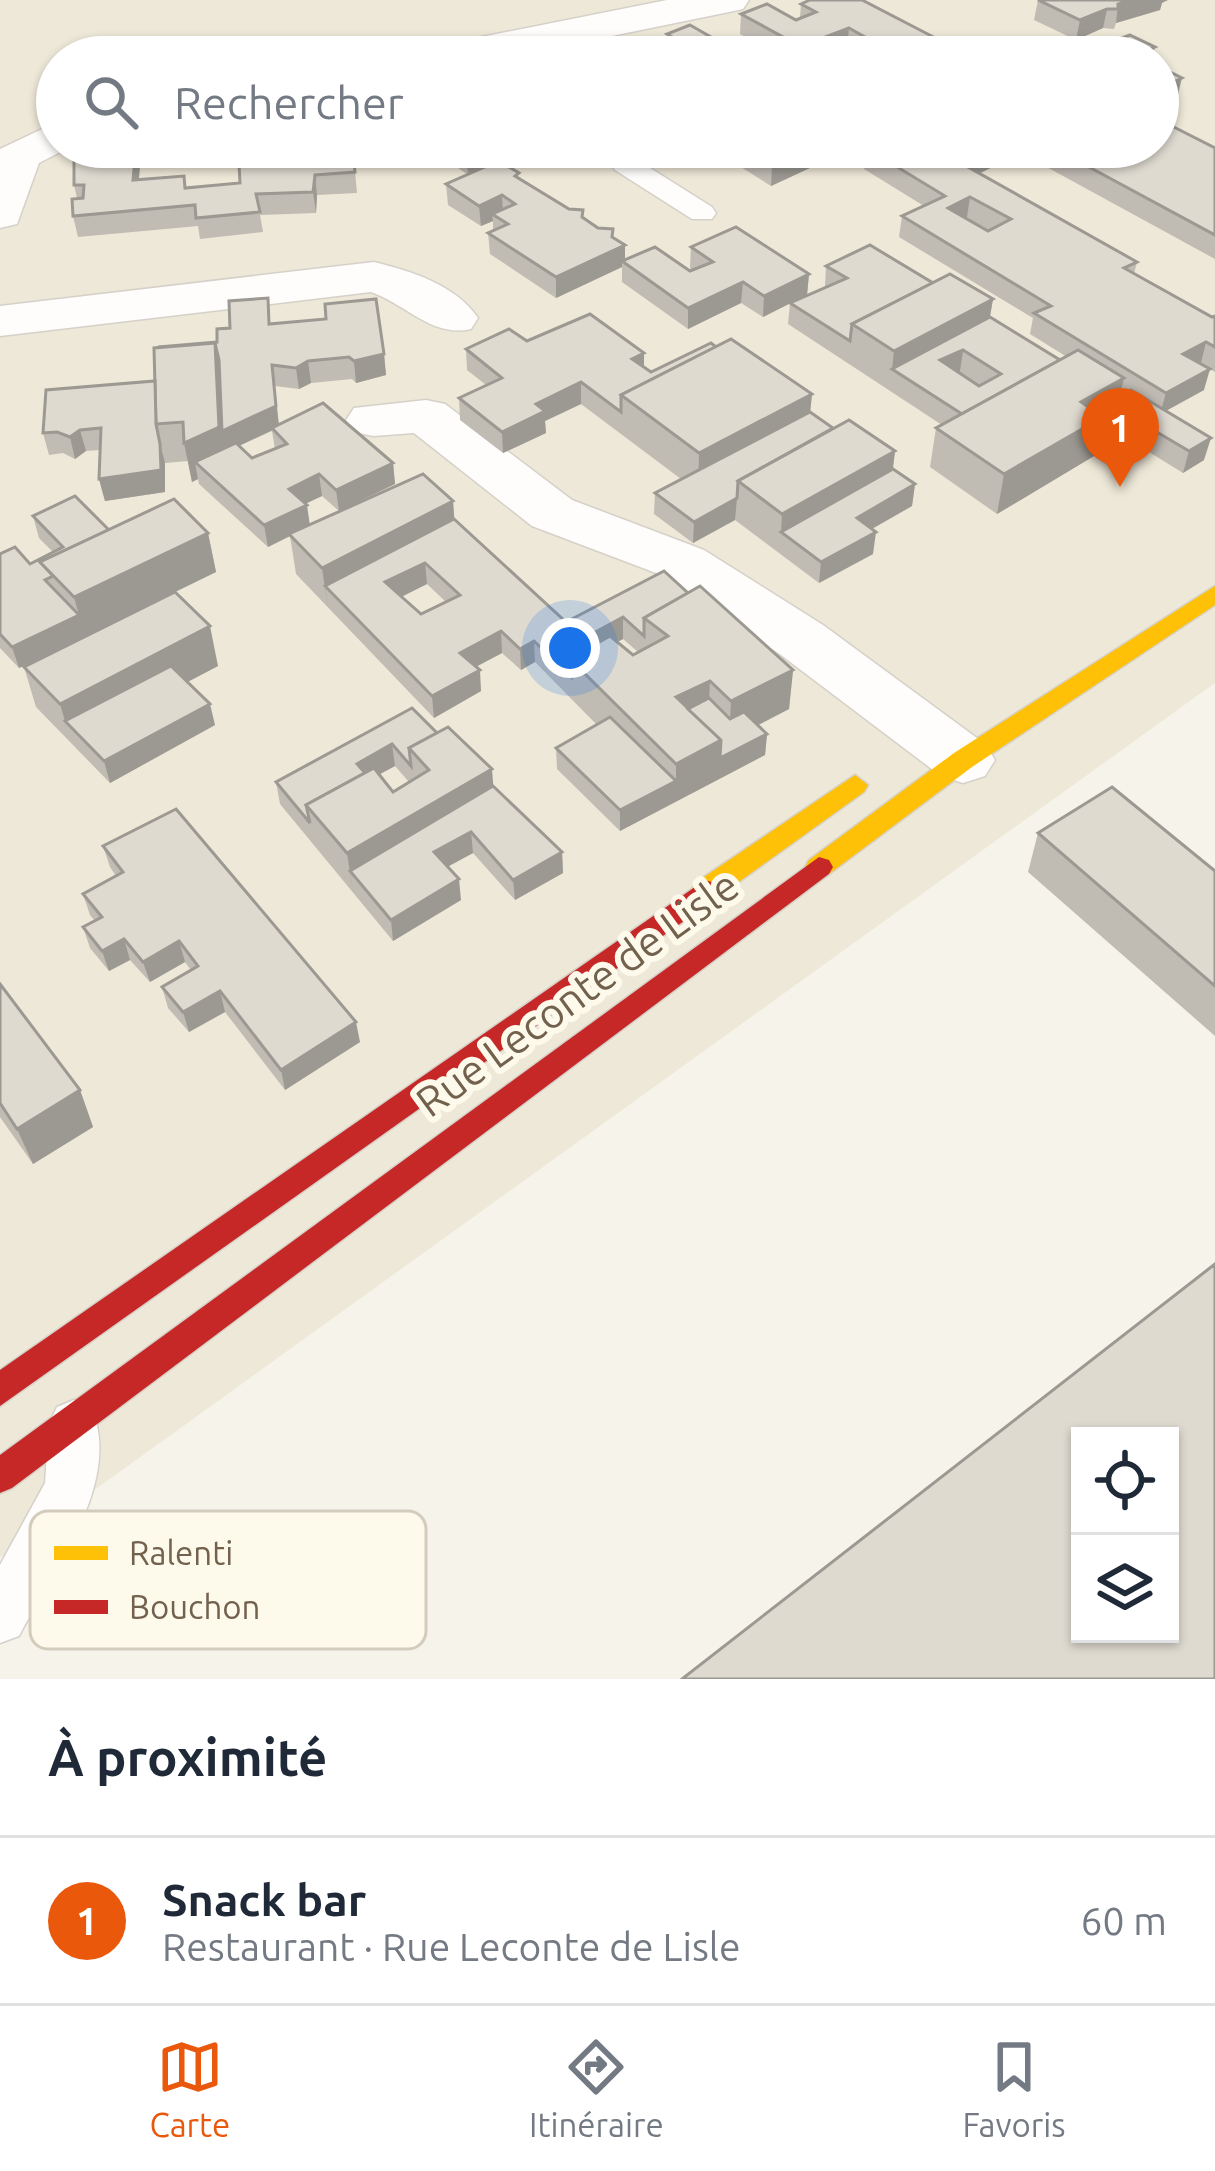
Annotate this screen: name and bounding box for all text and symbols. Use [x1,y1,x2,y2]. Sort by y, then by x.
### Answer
search box [36,36,1179,168]
icon: search [78,69,144,135]
text: Rechercher [174,77,404,128]
pin: 1 [1081,388,1159,487]
your location [540,618,600,678]
street label: Rue Leconte de Lisle [407,861,747,1125]
map controls [1071,1427,1179,1643]
button: locate [1071,1427,1179,1535]
legend [30,1511,426,1649]
text: Ralenti [129,1534,233,1571]
button: layers [1071,1535,1179,1643]
text: Bouchon [129,1588,260,1625]
text: À proximité [48,1728,327,1786]
text: Snack bar [162,1874,366,1925]
text: 1 [76,1899,98,1942]
text: 60 m [1080,1899,1167,1942]
text: Restaurant · Rue Leconte de Lisle [162,1925,741,1968]
tab: Carte [149,2034,230,2143]
tab: Itinéraire [529,2034,664,2143]
tab: Favoris [962,2034,1066,2143]

